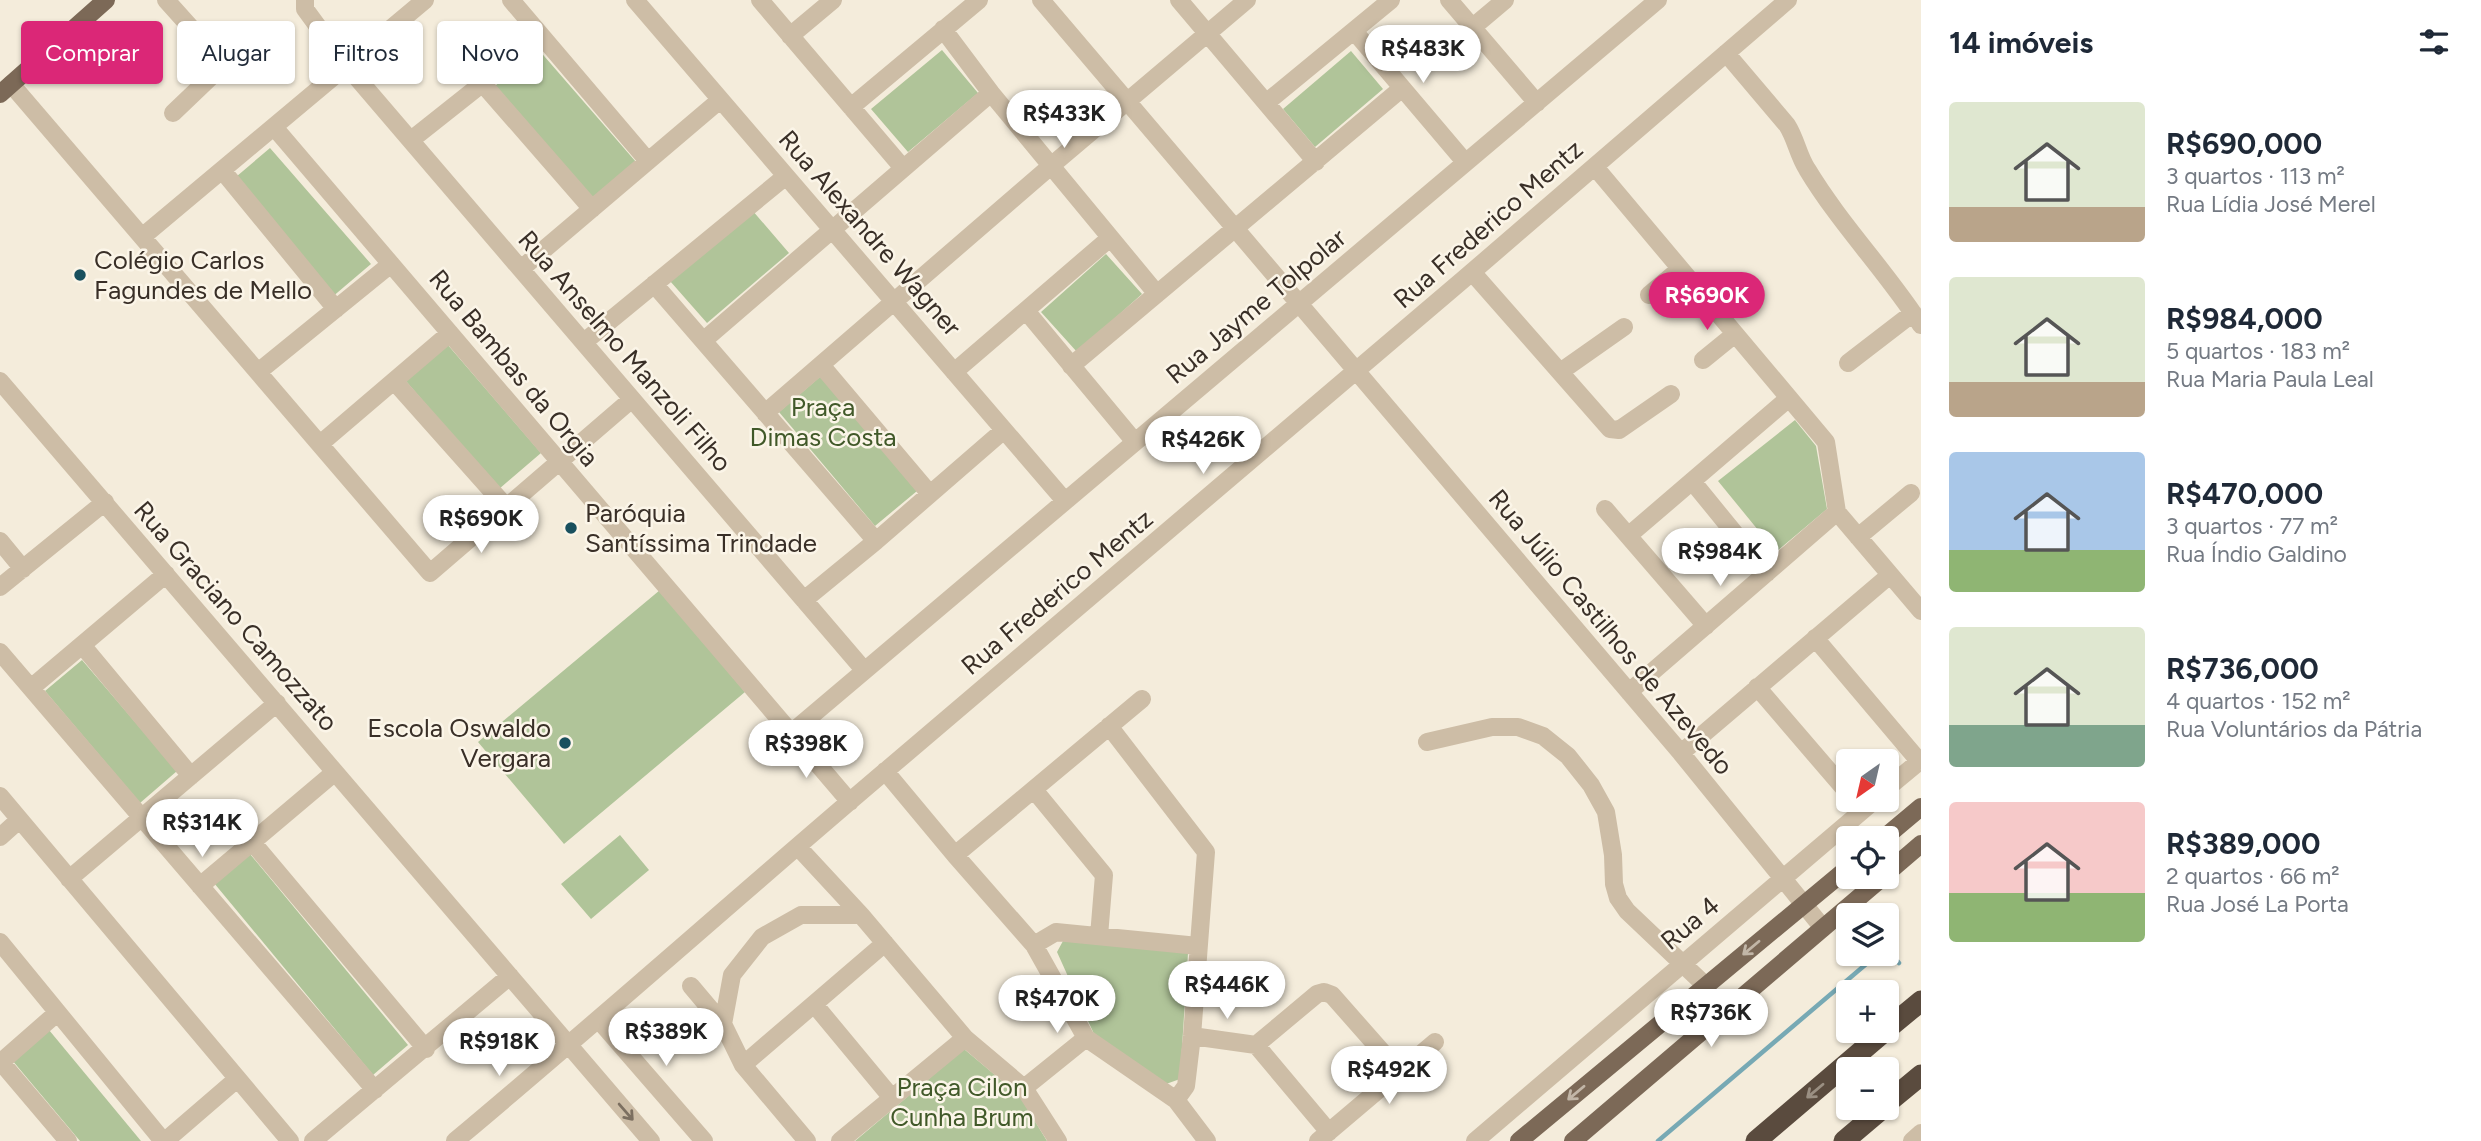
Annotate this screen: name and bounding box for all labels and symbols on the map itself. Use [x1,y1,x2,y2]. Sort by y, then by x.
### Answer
pin: R$483K [1366,25,1480,85]
pin: R$433K [1007,90,1121,150]
street label: Rua Alexandre Wagner [772,123,968,343]
street label: Rua Frederico Mentz [1387,133,1589,315]
street label: Rua Jayme Tolpolar [1159,221,1353,391]
street label: Rua Anselmo Manzoli Filho [511,224,739,478]
place label: Colégio Carlos Fagundes de Mello [94,244,312,306]
street label: Rua Bambas da Orgia [422,263,606,473]
marker: Colégio Carlos Fagundes de Mello [72,267,88,283]
pin: R$690K [1650,272,1764,332]
park label: Praça Dimas Costa [750,391,896,453]
pin: R$426K [1146,416,1260,476]
street label: Rua Júlio Castilhos de Azevedo [1482,483,1740,781]
street label: Rua Graciano Camozzato [127,494,345,738]
pin: R$690K [424,496,538,555]
place label: Paróquia Santíssima Trindade [585,497,817,559]
street label: Rua Frederico Mentz [955,502,1159,682]
marker: Paróquia Santíssima Trindade [563,520,579,536]
pin: R$984K [1663,528,1777,588]
place label: Escola Oswaldo Vergara [367,712,551,774]
pin: R$398K [749,720,863,780]
marker: Escola Oswaldo Vergara [557,735,573,751]
north arrow [1836,749,1899,812]
pin: R$314K [145,800,259,859]
street label: Rua 4 [1654,889,1726,957]
one-way arrow [1743,940,1761,956]
pin: R$446K [1170,962,1284,1021]
pin: R$470K [1000,976,1114,1035]
pin: R$736K [1654,990,1768,1049]
pin: R$389K [609,1009,723,1068]
pin: R$918K [442,1018,556,1078]
pin: R$492K [1332,1046,1446,1106]
park label: Praça Cilon Cunha Brum [890,1071,1034,1133]
one-way arrow [1806,1083,1824,1099]
one-way arrow [1568,1086,1586,1101]
one-way arrow [618,1102,634,1120]

